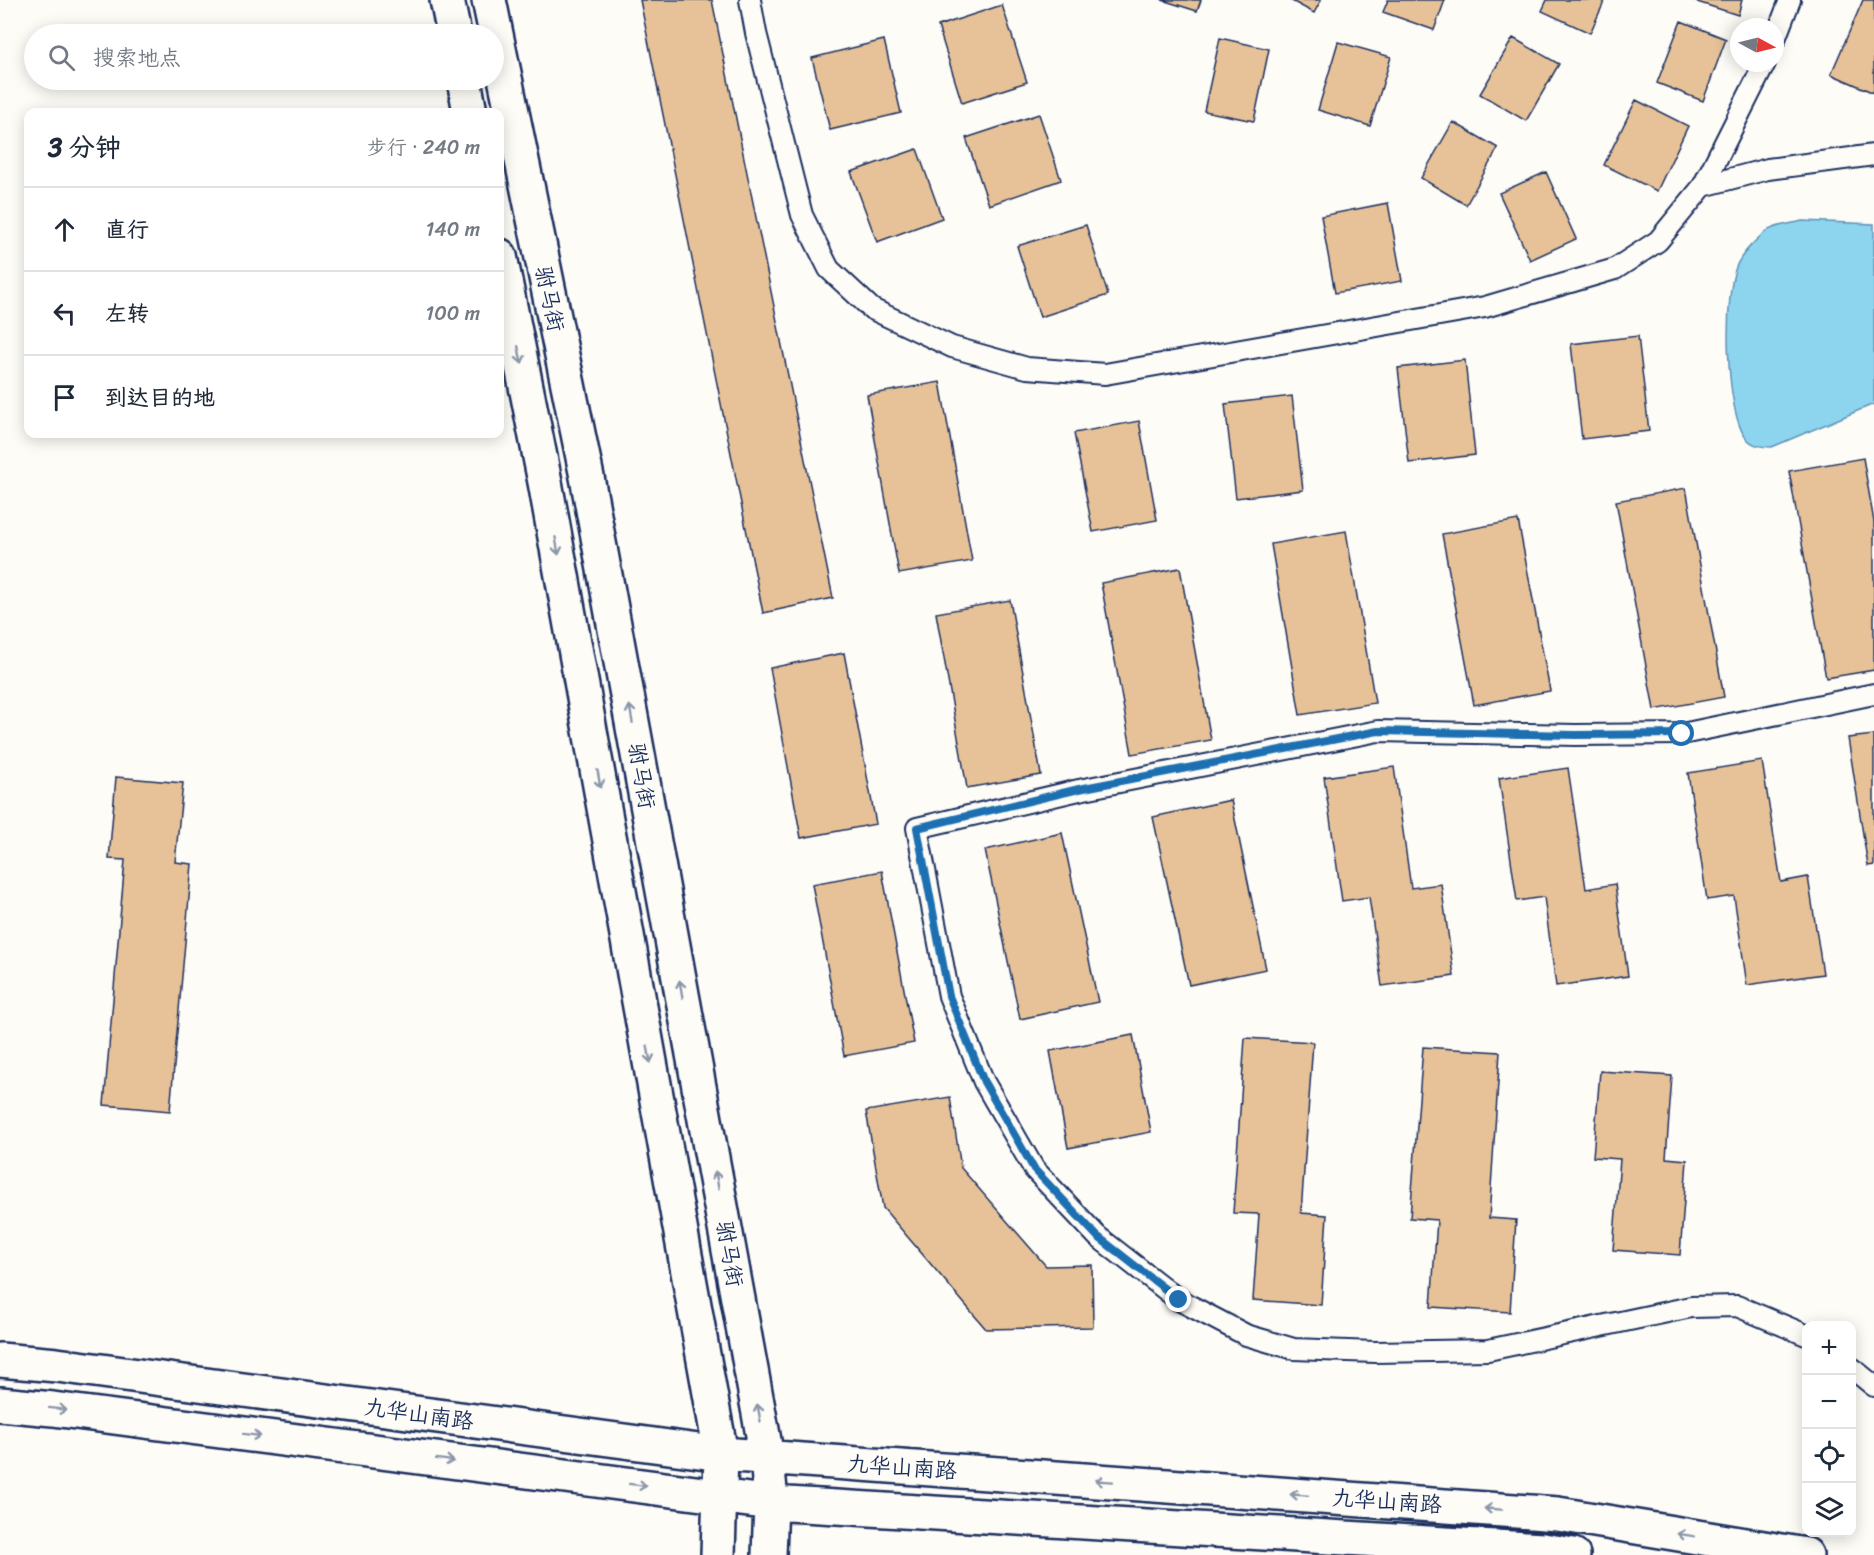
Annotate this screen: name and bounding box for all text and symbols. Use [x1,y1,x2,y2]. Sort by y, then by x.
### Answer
north arrow [1730,18,1784,72]
search box [24,24,504,90]
text: 搜索地点 [93,38,181,77]
icon: search [45,41,78,74]
text: 3 分钟 [48,124,121,170]
text: 步行 · 240 m [367,130,480,165]
text: 直行 [105,210,149,249]
text: 140 m [426,212,480,247]
icon: ahead [48,213,81,246]
street label: 驸马街 [524,263,576,335]
text: 左转 [105,294,149,333]
text: 100 m [426,296,480,331]
icon: left [48,297,81,330]
one-way arrow [514,345,526,364]
text: 到达目的地 [105,378,215,417]
icon: arrive [48,381,81,414]
one-way arrow [552,536,563,555]
one-way arrow [625,705,636,725]
route start [1668,720,1694,746]
street label: 驸马街 [617,740,667,812]
one-way arrow [594,769,605,789]
one-way arrow [675,979,686,999]
one-way arrow [644,1044,655,1063]
one-way arrow [711,1171,722,1191]
street label: 驸马街 [705,1218,755,1290]
route end [1165,1286,1191,1312]
map controls [1802,1321,1856,1537]
button: + [1802,1321,1856,1375]
button: − [1802,1375,1856,1429]
street label: 九华山南路 [362,1387,476,1441]
one-way arrow [48,1404,68,1415]
one-way arrow [754,1404,765,1424]
one-way arrow [241,1429,261,1440]
button: locate [1802,1429,1856,1483]
street label: 九华山南路 [846,1444,958,1490]
one-way arrow [435,1455,454,1466]
one-way arrow [1095,1475,1114,1486]
street label: 九华山南路 [1331,1478,1443,1524]
one-way arrow [628,1480,648,1491]
button: layers [1802,1483,1856,1537]
one-way arrow [1289,1489,1309,1500]
one-way arrow [1484,1503,1503,1514]
one-way arrow [1677,1529,1696,1540]

